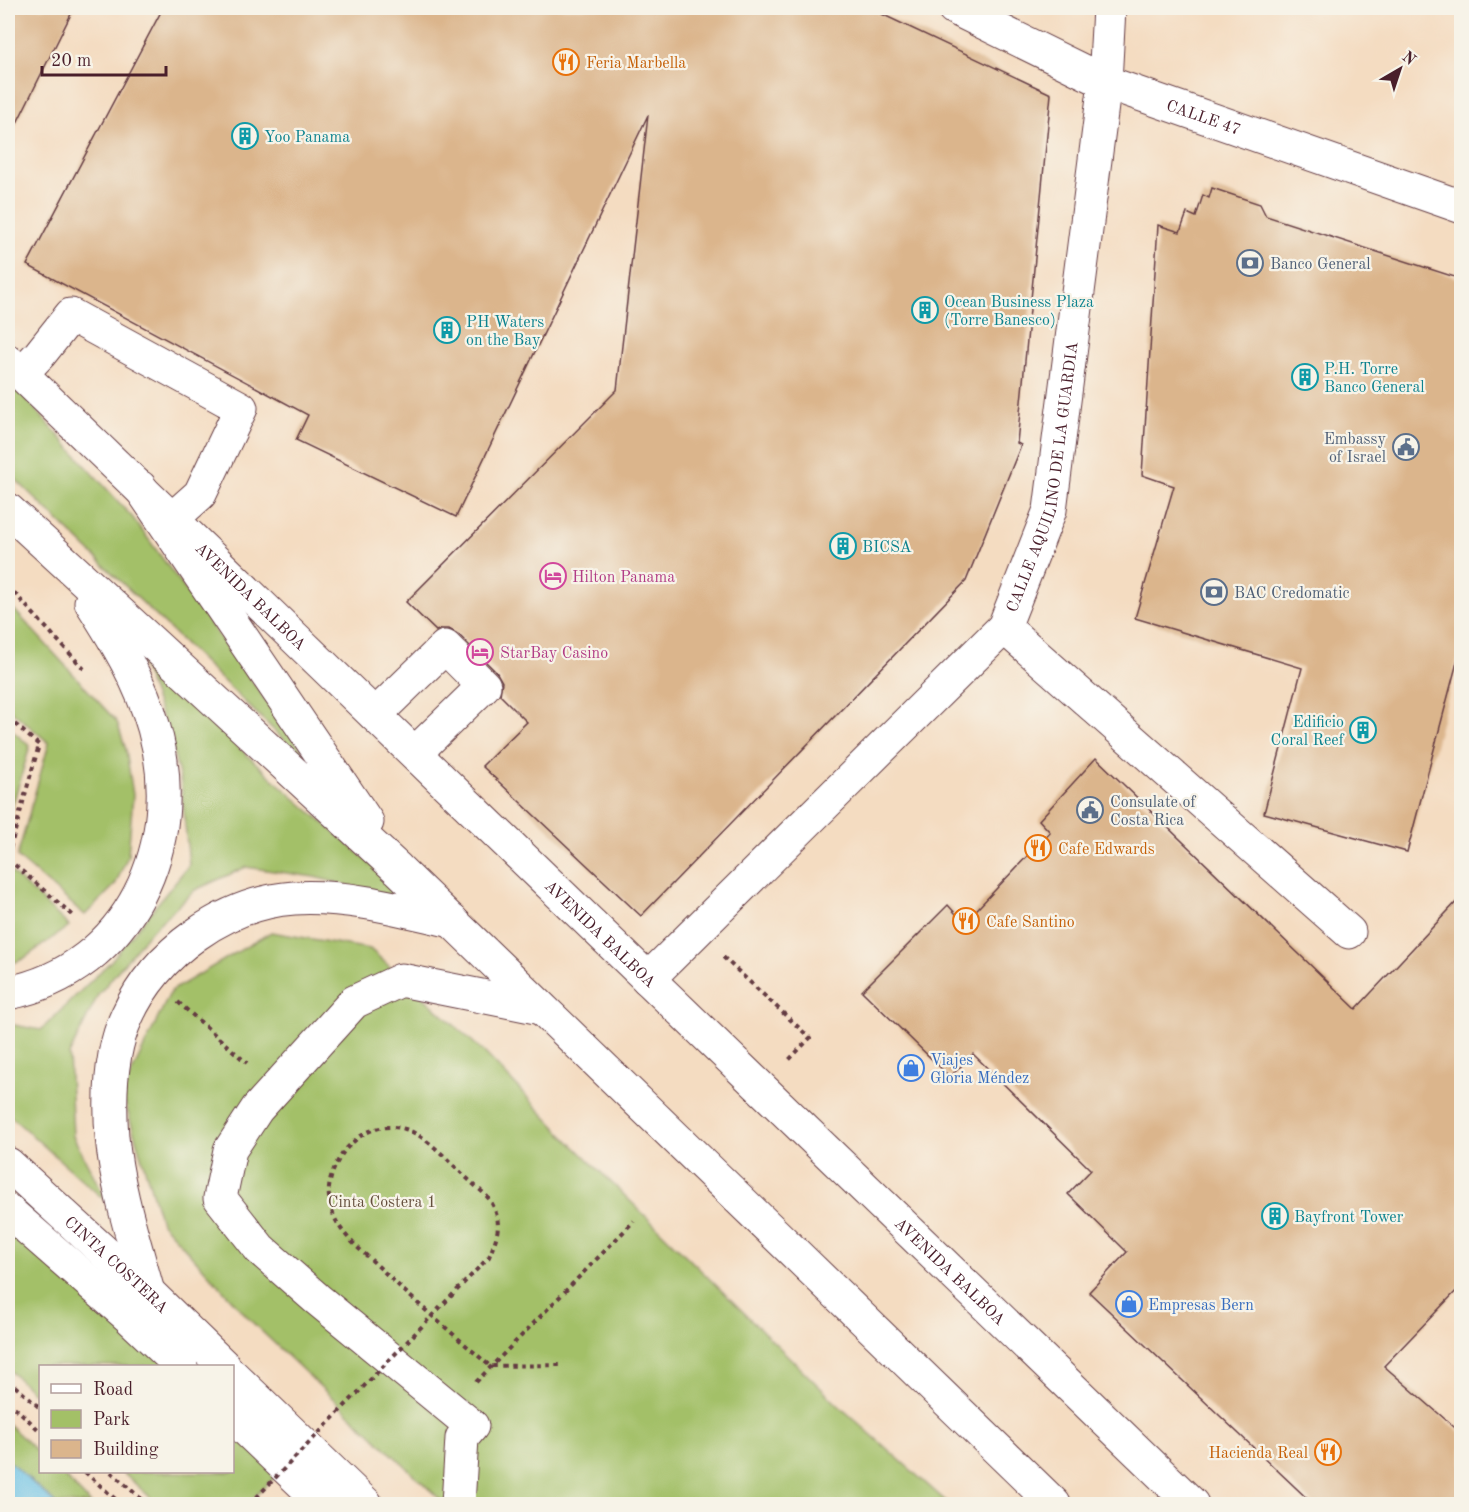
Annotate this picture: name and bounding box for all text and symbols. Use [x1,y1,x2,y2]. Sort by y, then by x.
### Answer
scale bar [42,39,166,77]
north arrow [1370,39,1430,99]
restaurant icon: Feria Marbella [551,47,581,77]
text: N [1398,49,1419,69]
text: 20 m [51,52,91,70]
place label: Feria Marbella [586,56,686,72]
street label: CALLE 47 [1164,98,1243,139]
building icon: Yoo Panama [230,121,260,151]
place label: Yoo Panama [264,130,350,146]
bank icon: Banco General [1235,248,1265,278]
place label: Banco General [1270,257,1371,273]
building icon: Ocean Business Plaza (Torre Banesco) [910,295,940,325]
place label: Ocean Business Plaza (Torre Banesco) [944,295,1094,329]
building icon: PH Waters on the Bay [432,315,462,345]
place label: PH Waters on the Bay [466,315,544,349]
street label: CALLE AQUILINO DE LA GUARDIA [1005,341,1082,615]
building icon: P.H. Torre Banco General [1290,362,1320,392]
place label: P.H. Torre Banco General [1324,362,1425,396]
place label: Embassy of Israel [1324,432,1387,466]
public building icon: Embassy of Israel [1391,432,1421,462]
building icon: BICSA [828,531,858,561]
street label: AVENIDA BALBOA [191,540,308,654]
place label: BICSA [862,540,912,556]
hotel icon: Hilton Panama [538,561,568,591]
place label: Hilton Panama [572,570,675,586]
bank icon: BAC Credomatic [1199,577,1229,607]
place label: BAC Credomatic [1234,586,1350,602]
hotel icon: StarBay Casino [465,637,495,667]
place label: StarBay Casino [500,646,608,662]
place label: Edificio Coral Reef [1271,715,1345,749]
building icon: Edificio Coral Reef [1348,715,1378,745]
public building icon: Consulate of Costa Rica [1075,795,1105,825]
place label: Consulate of Costa Rica [1110,795,1196,829]
restaurant icon: Cafe Edwards [1023,833,1053,863]
place label: Cafe Edwards [1058,842,1155,858]
street label: AVENIDA BALBOA [541,878,658,991]
restaurant icon: Cafe Santino [951,906,981,936]
place label: Cafe Santino [986,915,1075,931]
shop icon: Viajes Gloria Méndez [896,1053,926,1083]
place label: Viajes Gloria Méndez [930,1053,1029,1087]
park label: Cinta Costera 1 [328,1195,436,1211]
building icon: Bayfront Tower [1260,1201,1290,1231]
place label: Bayfront Tower [1294,1210,1404,1226]
street label: CINTA COSTERA [61,1214,170,1317]
street label: AVENIDA BALBOA [891,1216,1007,1329]
shop icon: Empresas Bern [1114,1289,1144,1319]
place label: Empresas Bern [1148,1298,1254,1314]
legend [39,1365,234,1473]
text: Road [93,1381,133,1399]
text: Park [93,1411,130,1429]
restaurant icon: Hacienda Real [1313,1437,1343,1467]
text: Building [93,1441,159,1459]
place label: Hacienda Real [1208,1446,1308,1462]

